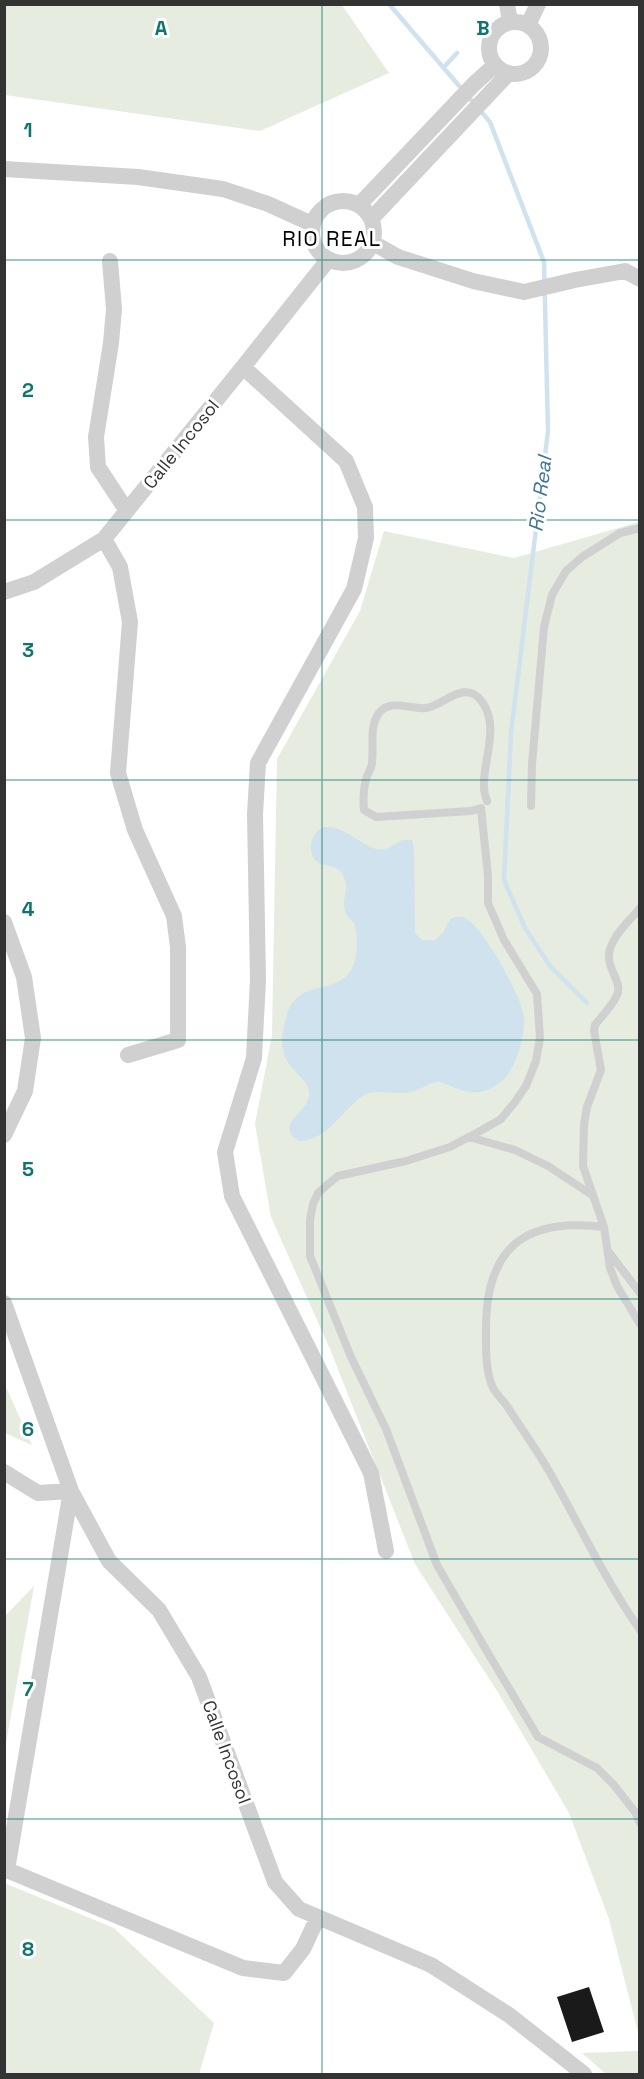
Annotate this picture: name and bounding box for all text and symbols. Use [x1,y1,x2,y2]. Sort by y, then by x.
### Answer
text: A [155,15,168,41]
text: B [476,15,490,41]
text: 1 [23,117,33,143]
district label: RIO REAL [282,225,382,252]
text: 2 [22,377,34,403]
street label: Calle Incosol [138,395,224,493]
water label: Rio Real [522,453,558,533]
text: 3 [22,637,34,663]
text: 4 [22,896,35,922]
text: 5 [22,1156,34,1182]
text: 6 [22,1416,34,1442]
text: 7 [22,1676,34,1702]
street label: Calle Incosol [198,1697,256,1807]
text: 8 [22,1936,34,1962]

